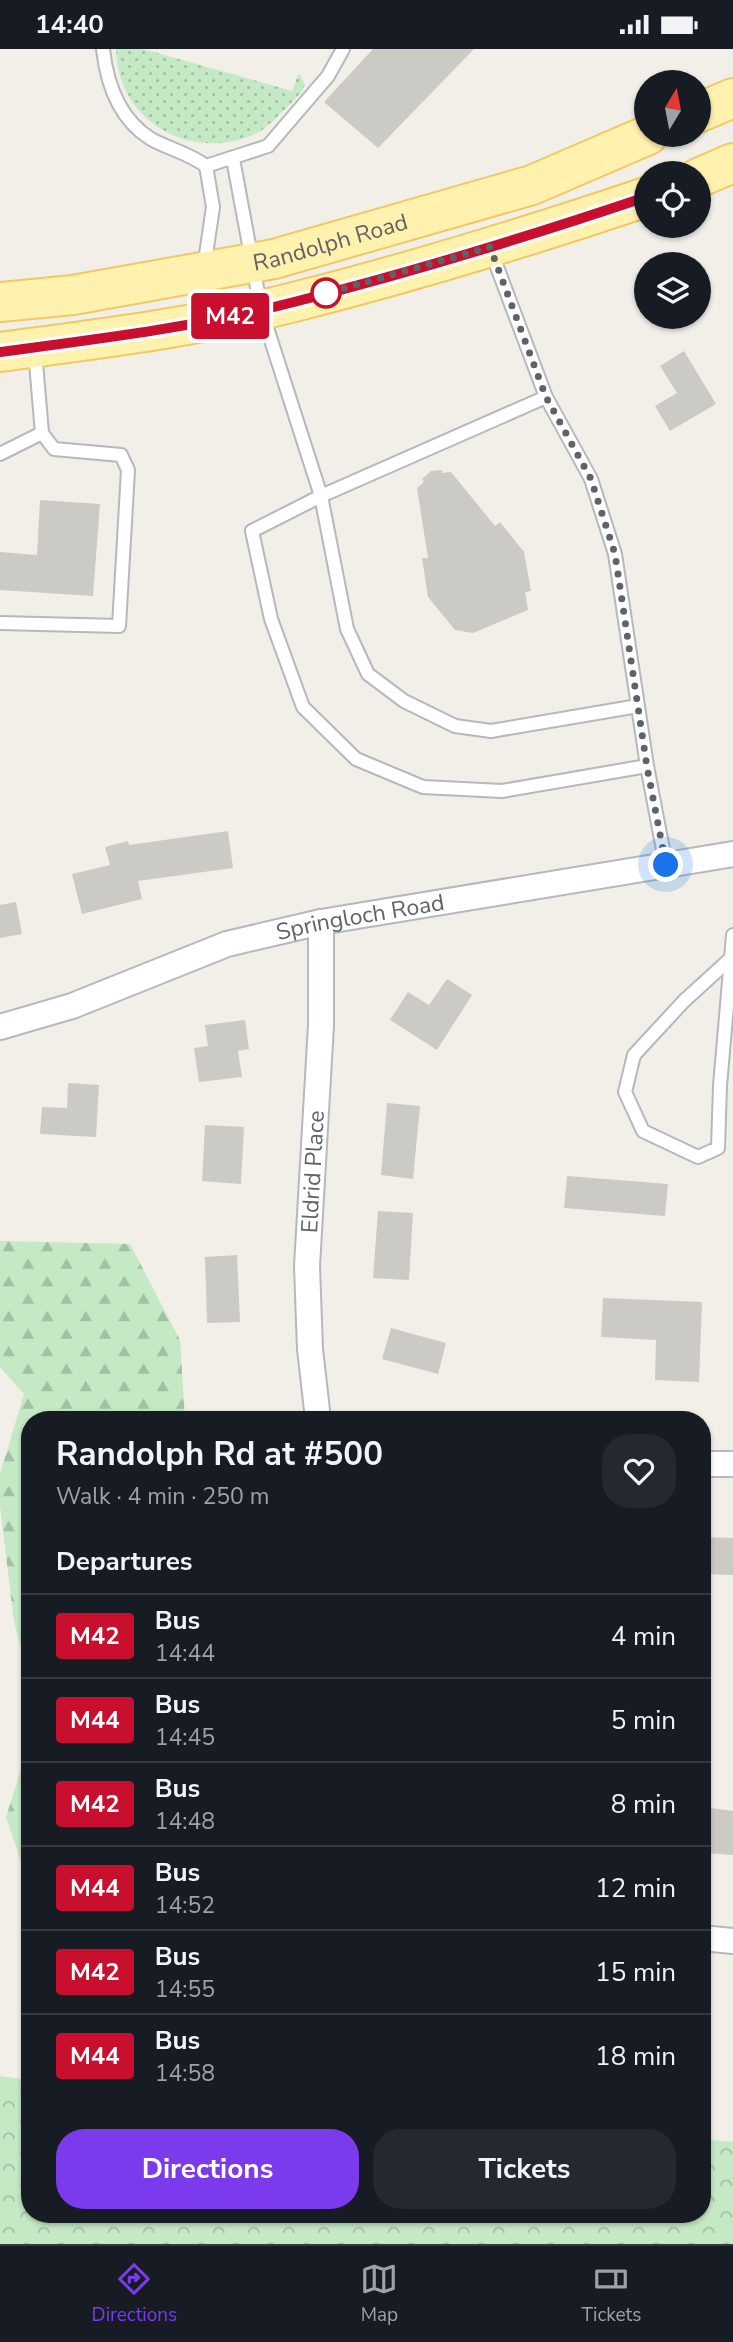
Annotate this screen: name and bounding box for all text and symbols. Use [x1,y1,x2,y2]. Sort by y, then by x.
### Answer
text: 14:40 [35,7,104,42]
north arrow [634,70,710,147]
map controls [634,70,711,329]
button: locate [634,161,711,238]
street label: Randolph Road [250,206,411,278]
button: layers [634,252,711,329]
unlabelled marker [311,278,341,308]
line badge: M42 [190,293,270,339]
text: M42 [205,300,255,332]
your location [648,847,683,882]
street label: Springloch Road [273,886,447,948]
street label: Eldrid Place [293,1110,332,1234]
text: Randolph Rd at #500 [56,1432,383,1477]
button: heart [602,1434,676,1508]
text: Walk · 4 min · 250 m [56,1481,269,1512]
text: Departures [56,1544,192,1579]
text: Bus [155,1603,200,1638]
text: 4 min [611,1619,676,1654]
text: M42 [70,1620,120,1652]
text: 14:44 [155,1638,215,1669]
text: Bus [155,1687,200,1722]
text: 5 min [611,1703,676,1738]
text: M44 [70,1704,120,1736]
text: 14:45 [155,1722,215,1753]
text: Bus [155,1771,200,1806]
text: 8 min [611,1787,676,1822]
text: M42 [70,1788,120,1820]
text: 14:48 [155,1806,215,1837]
text: Bus [155,1855,200,1890]
text: 12 min [595,1871,676,1906]
text: M44 [70,1872,120,1904]
text: 14:52 [155,1890,215,1921]
text: Bus [155,1939,200,1974]
text: 15 min [595,1955,676,1990]
text: M42 [70,1956,120,1988]
text: 14:55 [155,1974,215,2005]
text: Bus [155,2023,200,2058]
text: 18 min [595,2039,676,2074]
text: M44 [70,2040,120,2072]
text: 14:58 [155,2058,215,2089]
button: Directions [56,2129,359,2209]
button: Tickets [373,2129,676,2209]
tab: Directions [92,2260,177,2328]
tab: Map [360,2260,398,2328]
tab: Tickets [582,2260,641,2328]

